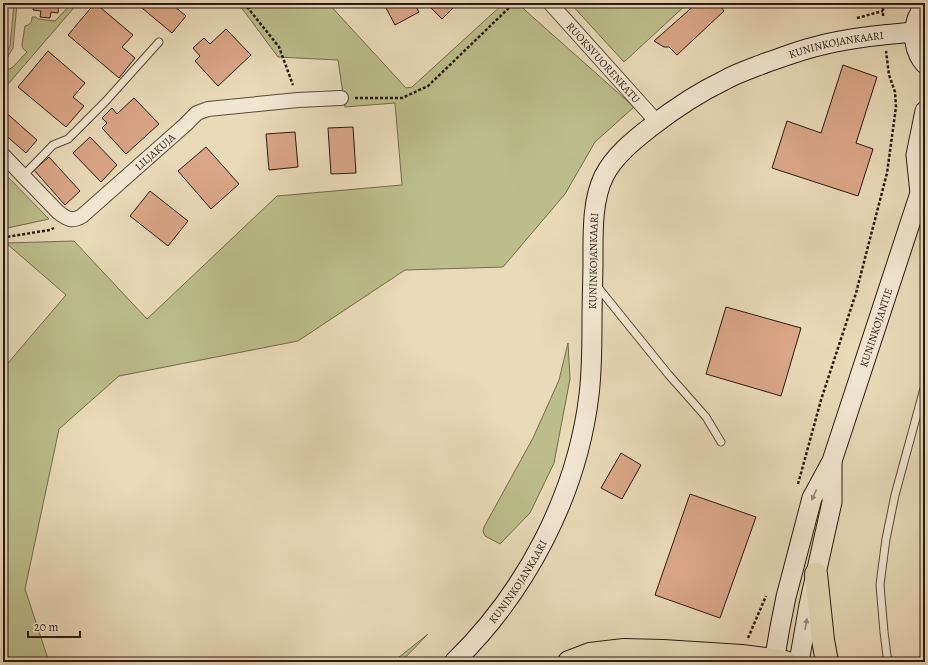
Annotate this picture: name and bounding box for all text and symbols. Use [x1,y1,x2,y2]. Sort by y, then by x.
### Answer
street label: RUOKSVUORENKATU [563,19,644,106]
street label: KUNINKOJANKAARI [787,27,884,62]
street label: LILJAKUJA [131,129,179,174]
street label: KUNINKOJANKAARI [585,212,602,309]
street label: KUNINKOJANTIE [856,286,896,369]
one-way arrow [810,490,816,502]
street label: KUNINKOJANKAARI [485,537,550,626]
scale bar [28,613,80,639]
one-way arrow [803,617,809,630]
text: 20 m [34,619,58,635]

